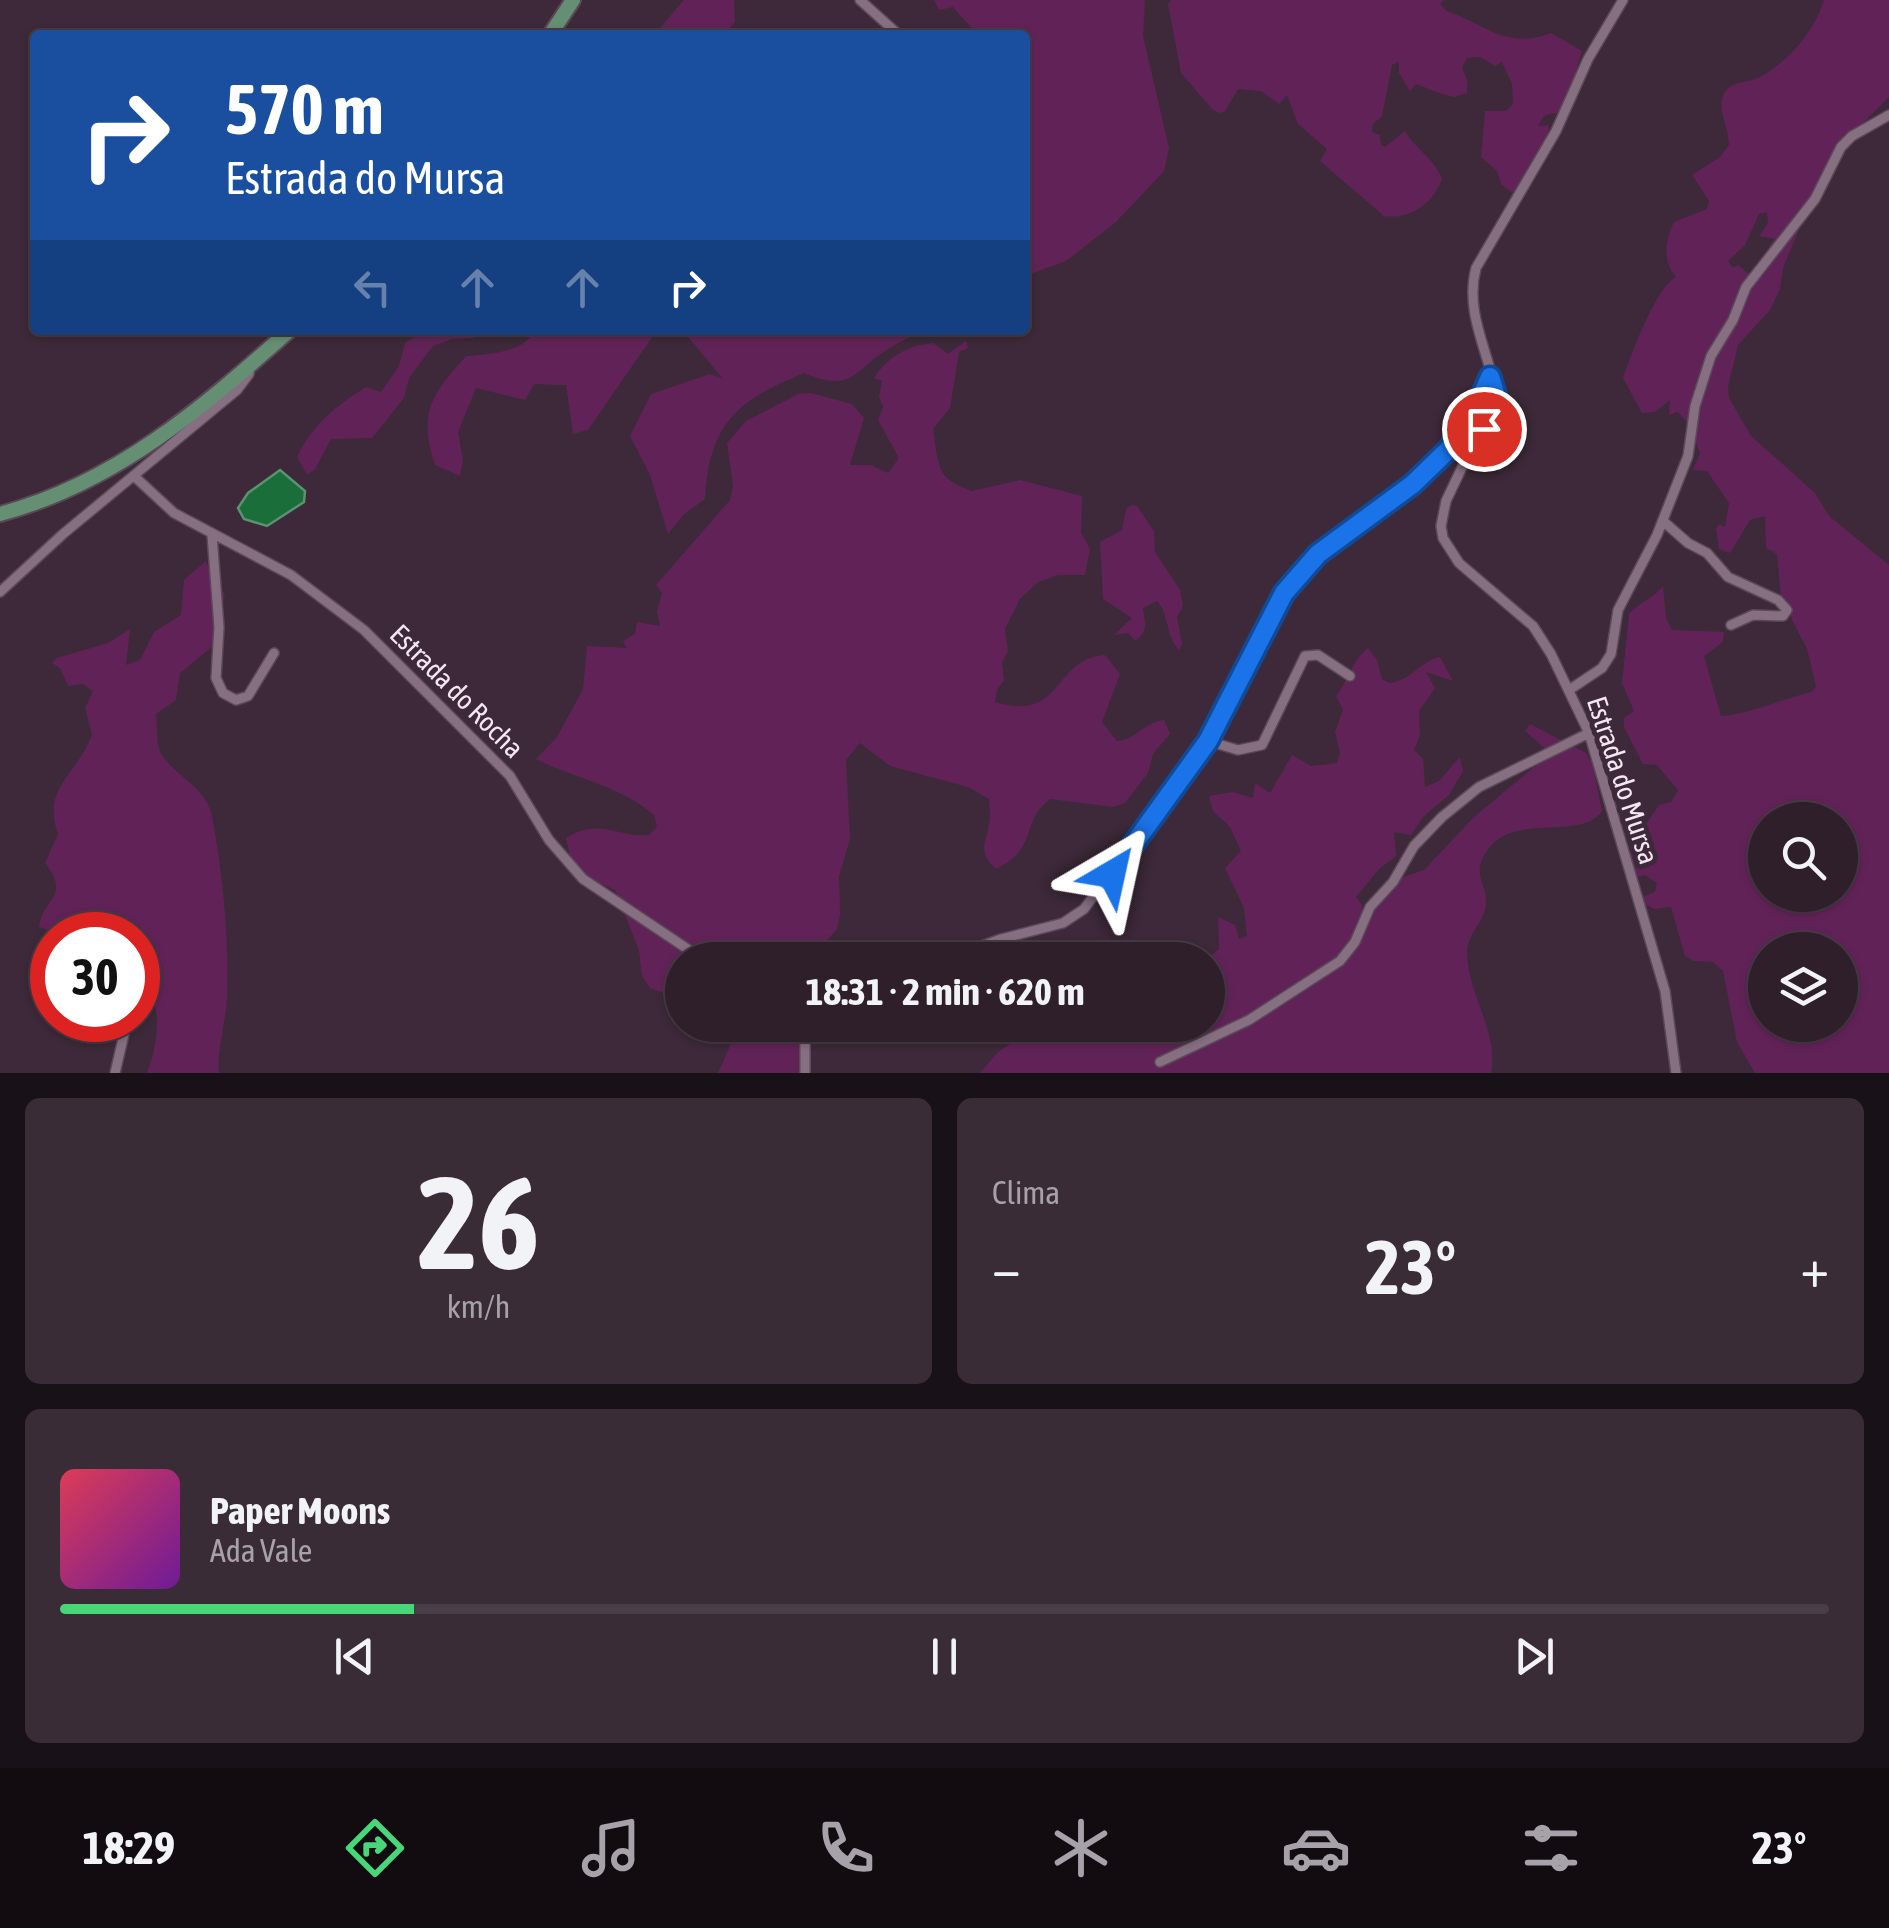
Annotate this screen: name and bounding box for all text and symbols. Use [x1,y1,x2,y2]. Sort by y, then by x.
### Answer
text: 570 m [225,69,384,149]
icon: right [60,70,190,200]
text: Estrada do Mursa [225,152,505,204]
icon: left [345,260,400,315]
icon: ahead [450,260,505,315]
icon: ahead [555,260,610,315]
icon: right [660,260,715,315]
pin [1442,387,1527,472]
icon: arrive [1457,402,1512,457]
street label: Estrada do Rocha [384,618,530,764]
street label: Estrada do Mursa [1581,692,1665,868]
map controls [1748,802,1858,1042]
button: search [1748,802,1858,912]
position arrow [1060,822,1164,926]
speed limit sign: 30 [30,912,160,1042]
button: layers [1748,932,1858,1042]
text: 18:31 · 2 min · 620 m [805,970,1085,1013]
text: 26 [417,1148,540,1297]
text: Clima [992,1174,1060,1211]
text: 23° [1365,1224,1456,1310]
text: − [992,1236,1021,1299]
text: + [1800,1236,1829,1299]
text: km/h [447,1288,510,1325]
text: Paper Moons [210,1489,390,1532]
text: Ada Vale [210,1532,312,1569]
icon: previous [327,1629,382,1684]
icon: pause [917,1629,972,1684]
icon: next [1507,1629,1562,1684]
icon: directions [340,1813,410,1883]
icon: music [576,1813,646,1883]
icon: phone [811,1813,881,1883]
icon: climate [1046,1813,1116,1883]
icon: car [1281,1813,1351,1883]
icon: filters [1516,1813,1586,1883]
text: 18:29 [83,1822,175,1874]
text: 23° [1752,1822,1806,1874]

